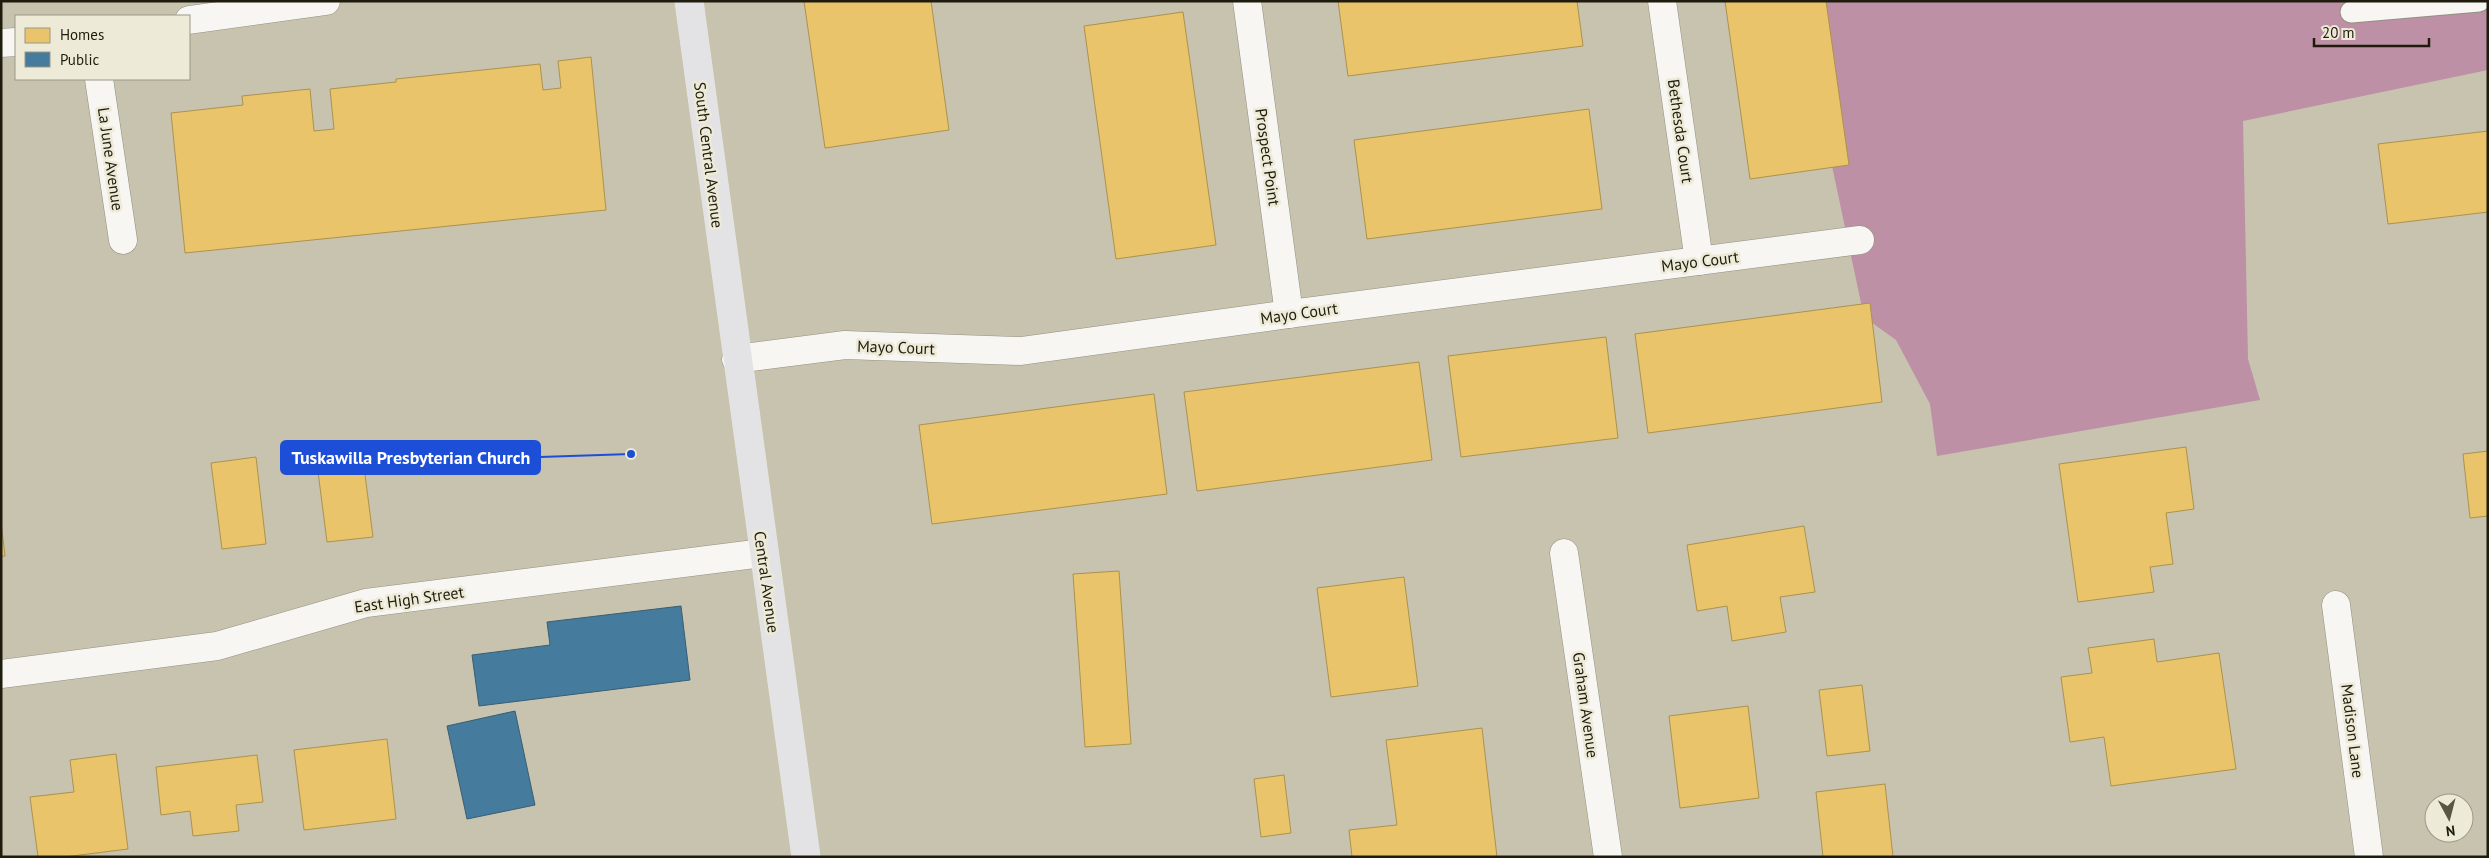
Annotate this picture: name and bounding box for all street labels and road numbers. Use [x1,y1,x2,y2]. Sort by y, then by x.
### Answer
street label: Bethesda Court [1664,78,1698,185]
street label: South Central Avenue [690,81,728,229]
street label: La June Avenue [94,106,128,212]
street label: Prospect Point [1251,107,1285,208]
street label: Mayo Court [1660,246,1740,276]
street label: Mayo Court [1259,298,1340,328]
street label: Mayo Court [857,336,936,358]
street label: Central Avenue [750,530,784,634]
street label: East High Street [353,581,466,617]
street label: Graham Avenue [1569,651,1603,759]
street label: Madison Lane [2337,683,2369,779]

